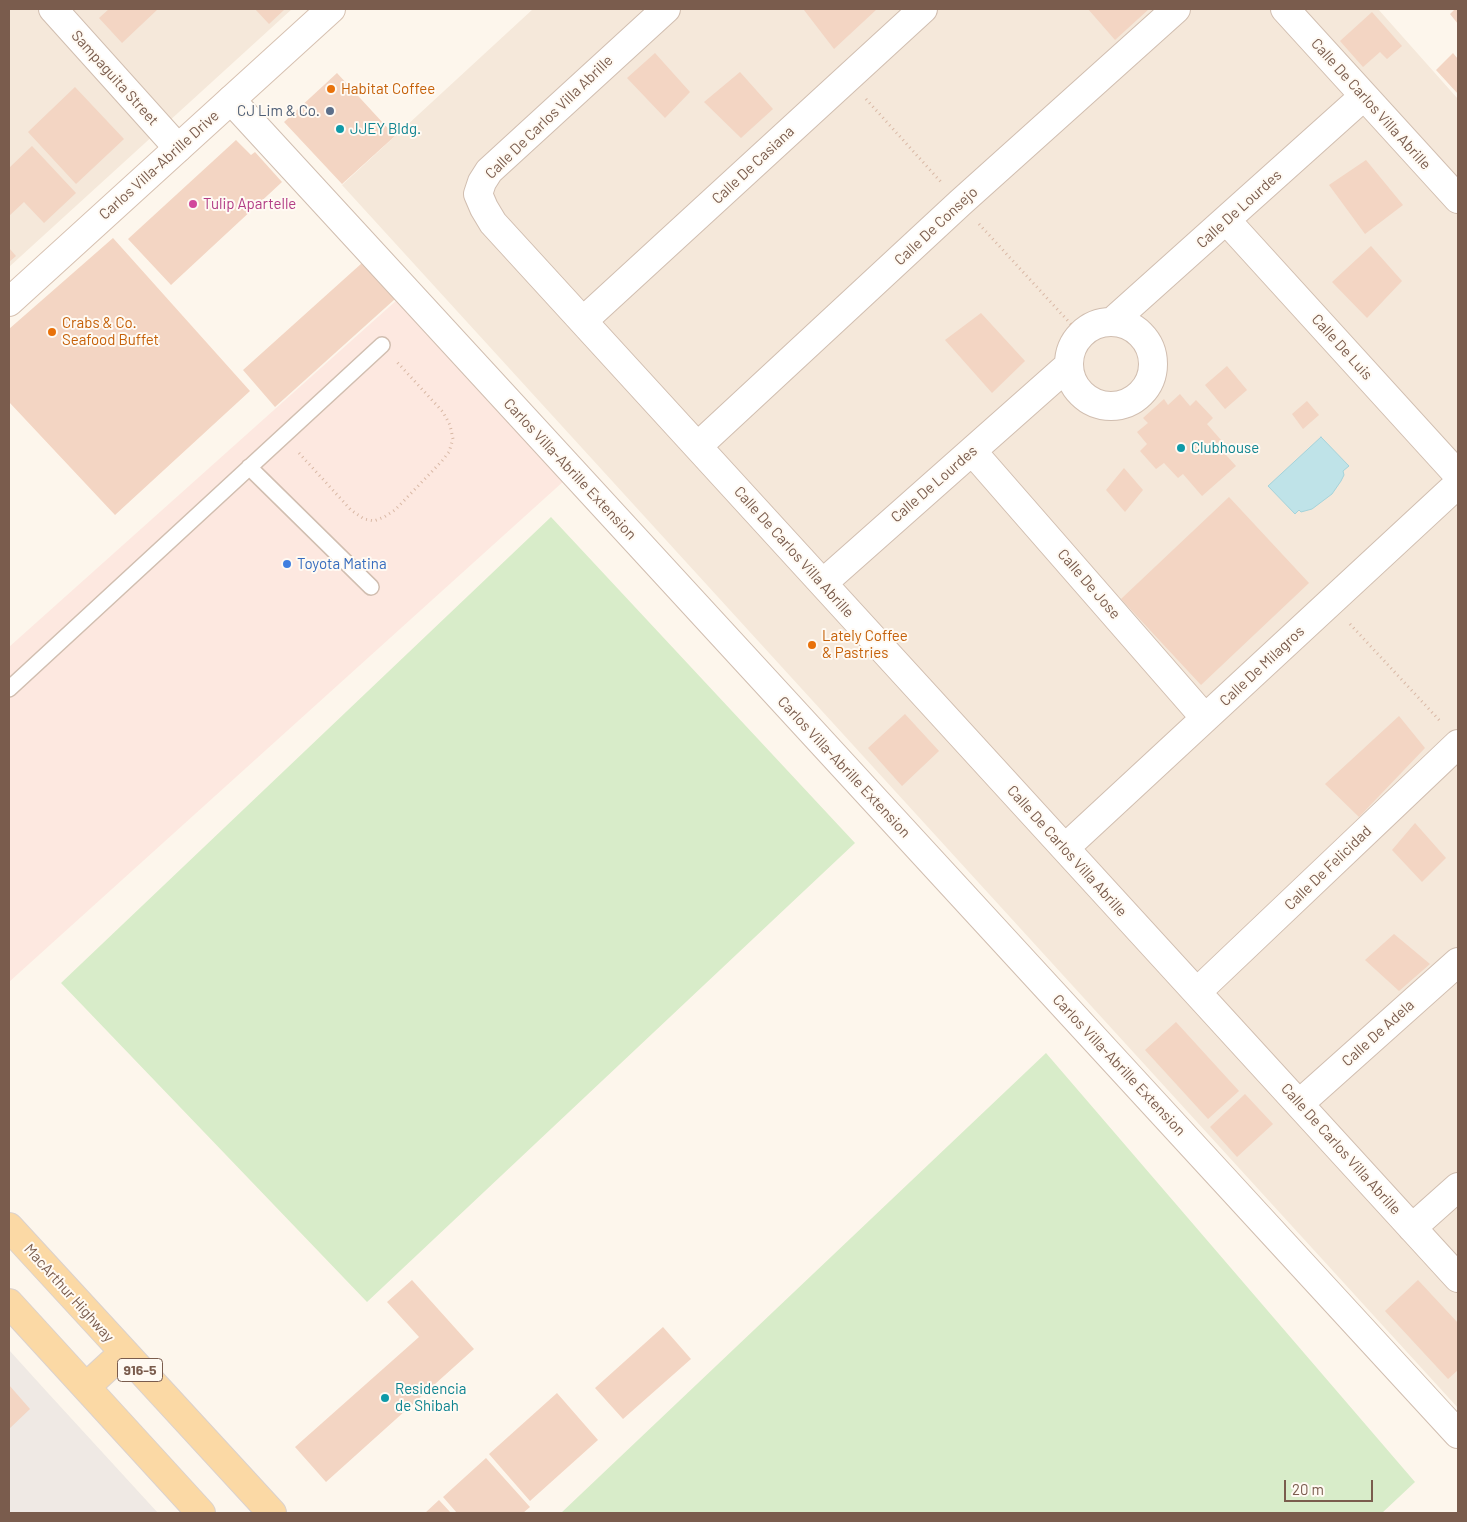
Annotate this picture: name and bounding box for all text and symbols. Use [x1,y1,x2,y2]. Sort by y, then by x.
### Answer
street label: Sampaguita Street [68,27,162,129]
street label: Calle De Carlos Villa Abrille [1307,35,1435,173]
street label: Calle De Carlos Villa Abrille [481,51,617,183]
place label: Habitat Coffee [341,80,435,98]
marker: Habitat Coffee [325,83,337,95]
place label: CJ Lim & Co. [237,102,320,120]
marker: CJ Lim & Co. [324,105,336,117]
street label: Carlos Villa-Abrille Drive [95,106,223,224]
place label: JJEY Bldg. [350,120,421,138]
street label: Calle De Casiana [708,122,798,208]
marker: JJEY Bldg. [334,123,346,135]
street label: Calle De Lourdes [1193,166,1285,252]
street label: Calle De Consejo [891,183,981,269]
place label: Tulip Apartelle [203,195,296,213]
marker: Tulip Apartelle [187,198,199,210]
street label: Calle De Luis [1308,310,1376,384]
place label: Crabs & Co. Seafood Buffet [62,314,159,349]
marker: Crabs & Co. Seafood Buffet [46,326,58,338]
street label: Carlos Villa-Abrille Extension [500,395,640,543]
place label: Clubhouse [1191,439,1259,457]
street label: Calle De Lourdes [887,442,981,526]
marker: Clubhouse [1175,442,1187,454]
street label: Calle De Carlos Villa Abrille [730,483,858,621]
street label: Calle De Jose [1054,545,1124,623]
place label: Toyota Matina [297,555,387,573]
marker: Toyota Matina [281,558,293,570]
street label: Calle De Milagros [1216,622,1308,710]
place label: Lately Coffee & Pastries [822,627,908,662]
marker: Lately Coffee & Pastries [806,639,818,651]
street label: Carlos Villa-Abrille Extension [774,693,914,841]
street label: Calle De Carlos Villa Abrille [1003,782,1131,920]
street label: Calle De Felicidad [1281,822,1375,914]
street label: Carlos Villa-Abrille Extension [1049,991,1189,1139]
street label: Calle De Adela [1338,996,1418,1070]
street label: Calle De Carlos Villa Abrille [1277,1080,1405,1218]
street label: MacArthur Highway [20,1240,118,1346]
road number: 916-5 [118,1358,162,1382]
place label: Residencia de Shibah [395,1380,466,1415]
marker: Residencia de Shibah [379,1392,391,1404]
scale bar [1287,1470,1376,1502]
text: 20 m [1292,1480,1324,1498]

